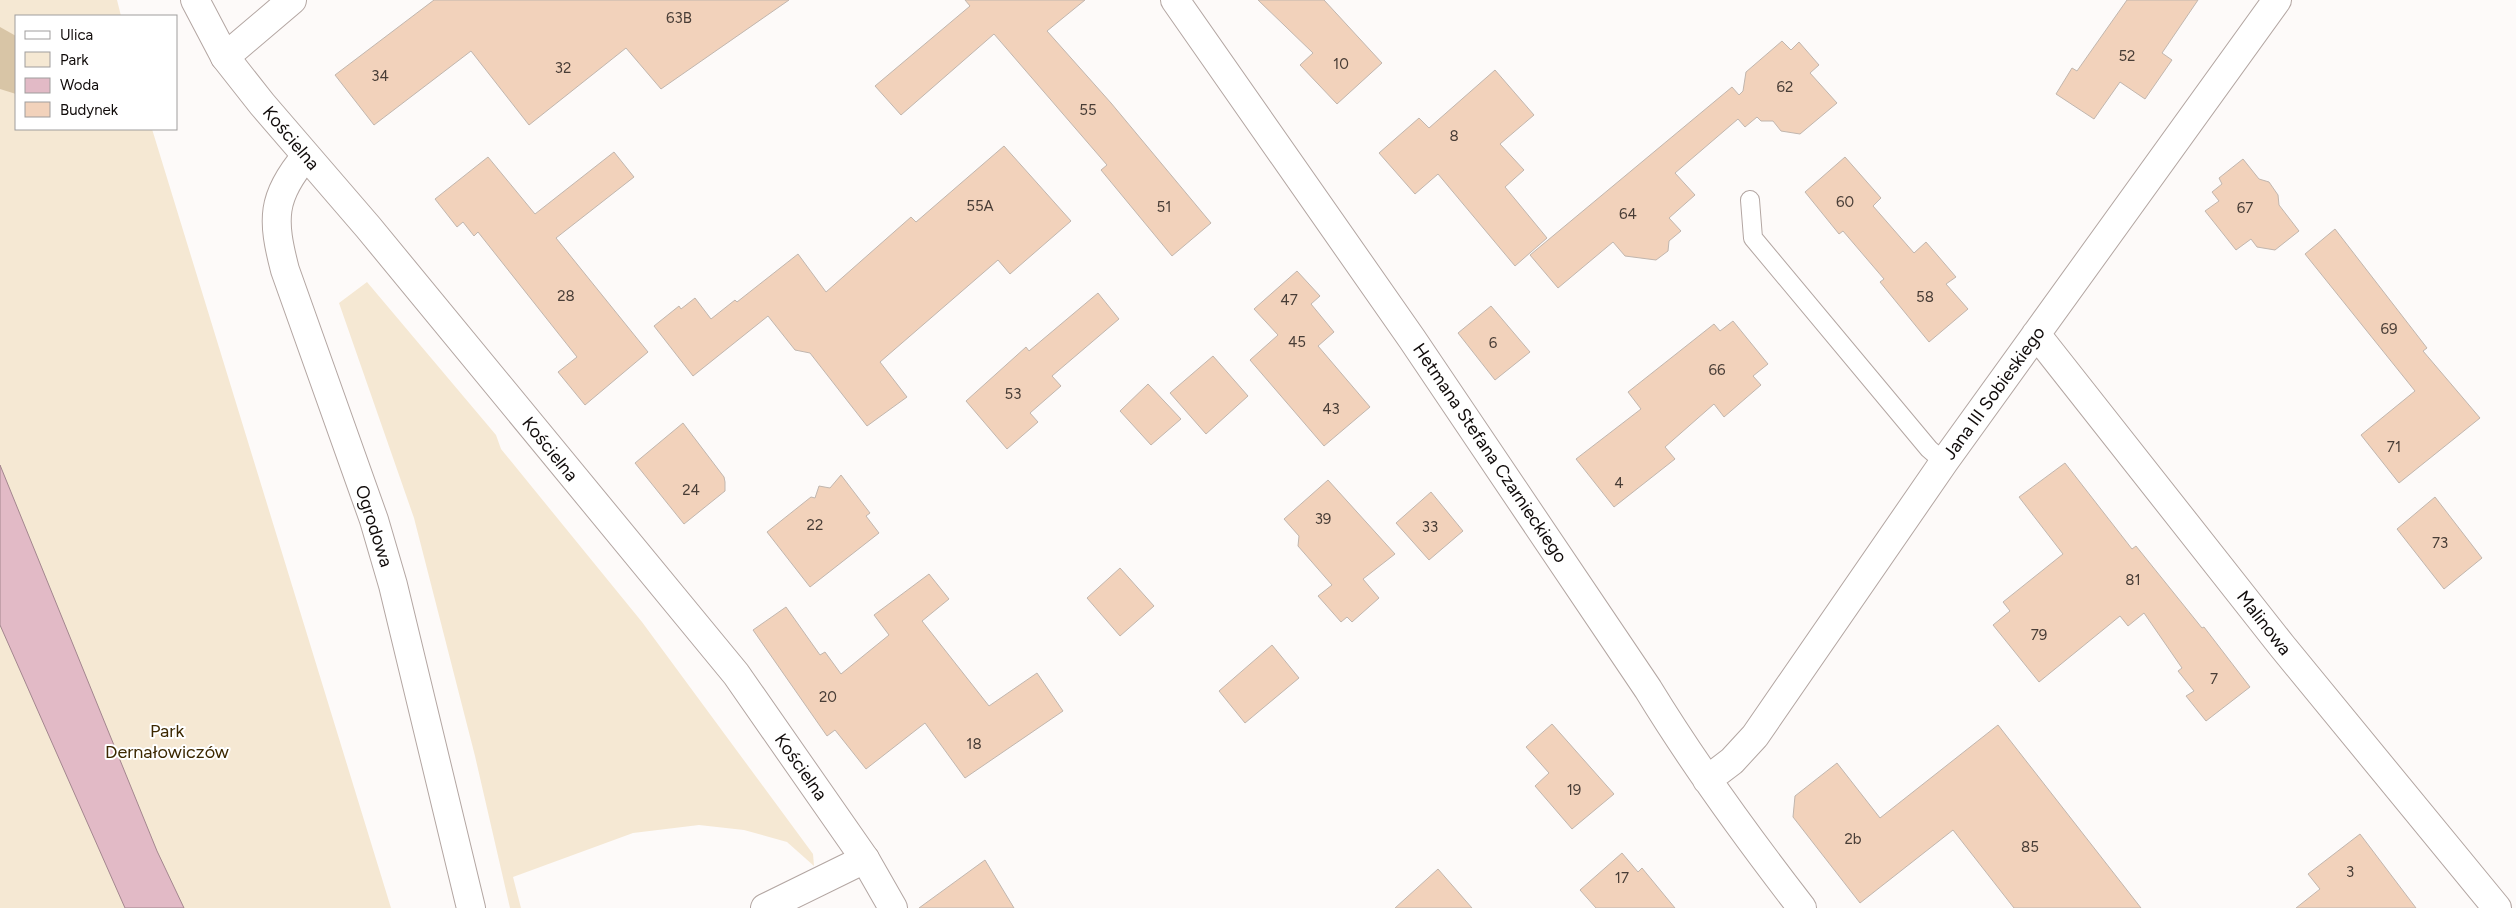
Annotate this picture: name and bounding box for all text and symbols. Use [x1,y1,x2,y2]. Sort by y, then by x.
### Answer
house number: 63B [666,9,692,27]
legend [15,15,178,130]
text: Ulica [60,26,93,44]
house number: 52 [2118,47,2136,65]
text: Park [60,51,89,69]
house number: 10 [1333,55,1349,73]
house number: 32 [555,59,571,77]
house number: 34 [371,67,389,85]
text: Woda [60,76,99,94]
house number: 62 [1777,78,1793,96]
text: Budynek [60,101,119,119]
house number: 55 [1079,101,1097,119]
street label: Kościelna [258,102,324,174]
house number: 8 [1449,127,1459,145]
house number: 60 [1836,193,1854,211]
house number: 55A [966,197,994,215]
house number: 51 [1157,198,1171,216]
house number: 67 [2237,199,2253,217]
house number: 64 [1619,205,1637,223]
house number: 28 [557,287,575,305]
house number: 58 [1916,288,1934,306]
house number: 47 [1280,291,1298,309]
house number: 69 [2381,320,2397,338]
street label: Jana III Sobieskiego [1938,322,2050,464]
house number: 45 [1288,333,1306,351]
house number: 6 [1489,334,1498,352]
street label: Hetmana Stefana Czarnieckiego [1408,339,1572,567]
house number: 66 [1709,361,1726,379]
house number: 53 [1005,385,1021,403]
house number: 43 [1322,400,1340,418]
street label: Kościelna [517,412,583,486]
house number: 71 [2387,438,2401,456]
house number: 4 [1614,474,1624,492]
house number: 24 [682,481,700,499]
street label: Ogrodowa [350,482,398,570]
house number: 39 [1315,510,1331,528]
house number: 22 [807,516,823,534]
house number: 33 [1422,518,1438,536]
house number: 73 [2432,534,2448,552]
house number: 81 [2125,571,2141,589]
street label: Malinowa [2232,586,2296,660]
house number: 79 [2031,626,2047,644]
house number: 7 [2210,670,2218,688]
house number: 20 [819,688,837,706]
park label: Park Dernałowiczów [105,720,229,763]
street label: Kościelna [770,729,832,805]
house number: 18 [966,735,982,753]
house number: 19 [1567,781,1581,799]
house number: 2b [1844,830,1862,848]
house number: 85 [2021,838,2039,856]
house number: 3 [2346,863,2354,881]
house number: 17 [1615,869,1629,887]

